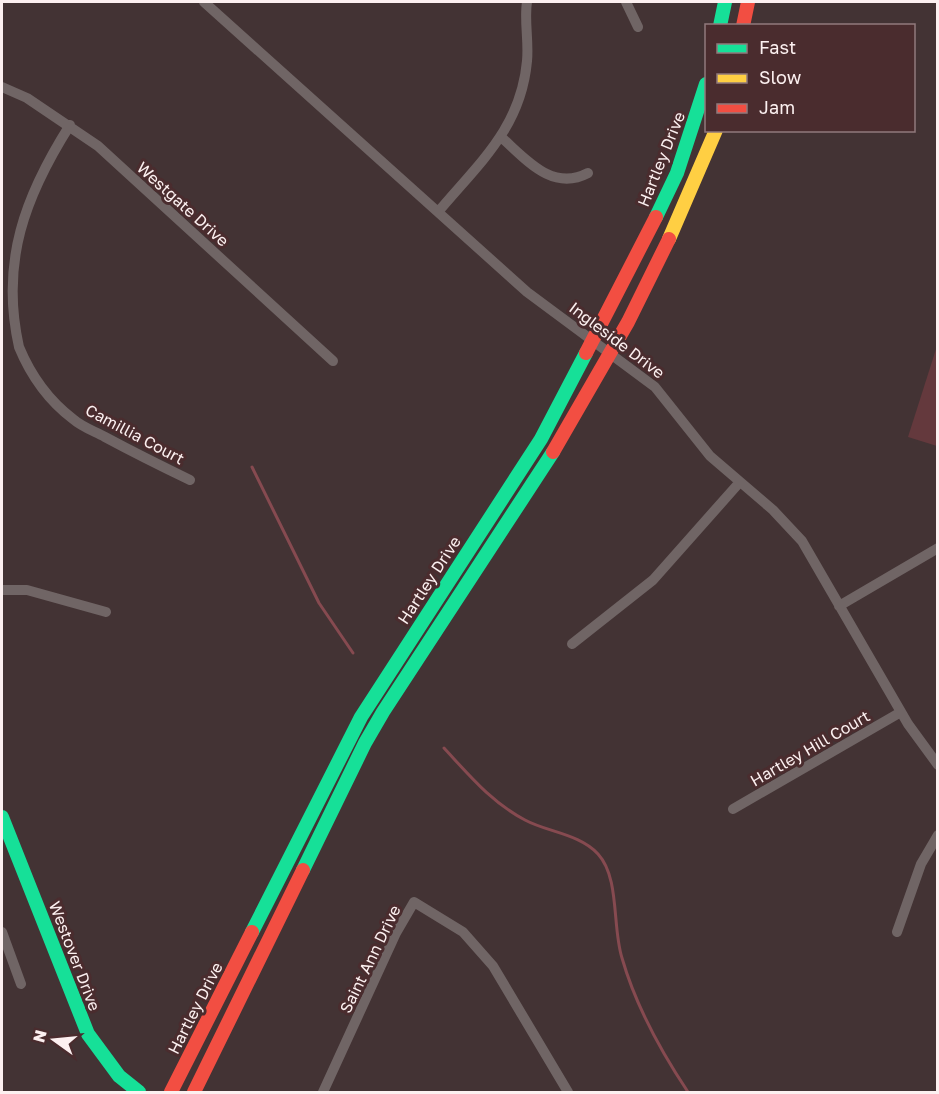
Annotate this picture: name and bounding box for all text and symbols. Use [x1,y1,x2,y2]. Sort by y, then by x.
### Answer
legend [705,24,915,132]
text: Fast [759,36,796,58]
text: Slow [759,66,802,88]
text: Jam [759,96,795,118]
street label: Hartley Drive [633,109,689,209]
street label: Westgate Drive [133,157,233,251]
street label: Ingleside Drive [565,298,669,382]
street label: Camillia Court [82,400,188,468]
street label: Hartley Drive [393,532,465,628]
street label: Hartley Hill Court [747,706,873,790]
street label: Westover Drive [45,898,105,1014]
street label: Saint Ann Drive [335,902,405,1016]
street label: Hartley Drive [163,959,227,1057]
north arrow [24,1010,84,1070]
text: N [28,1028,51,1045]

